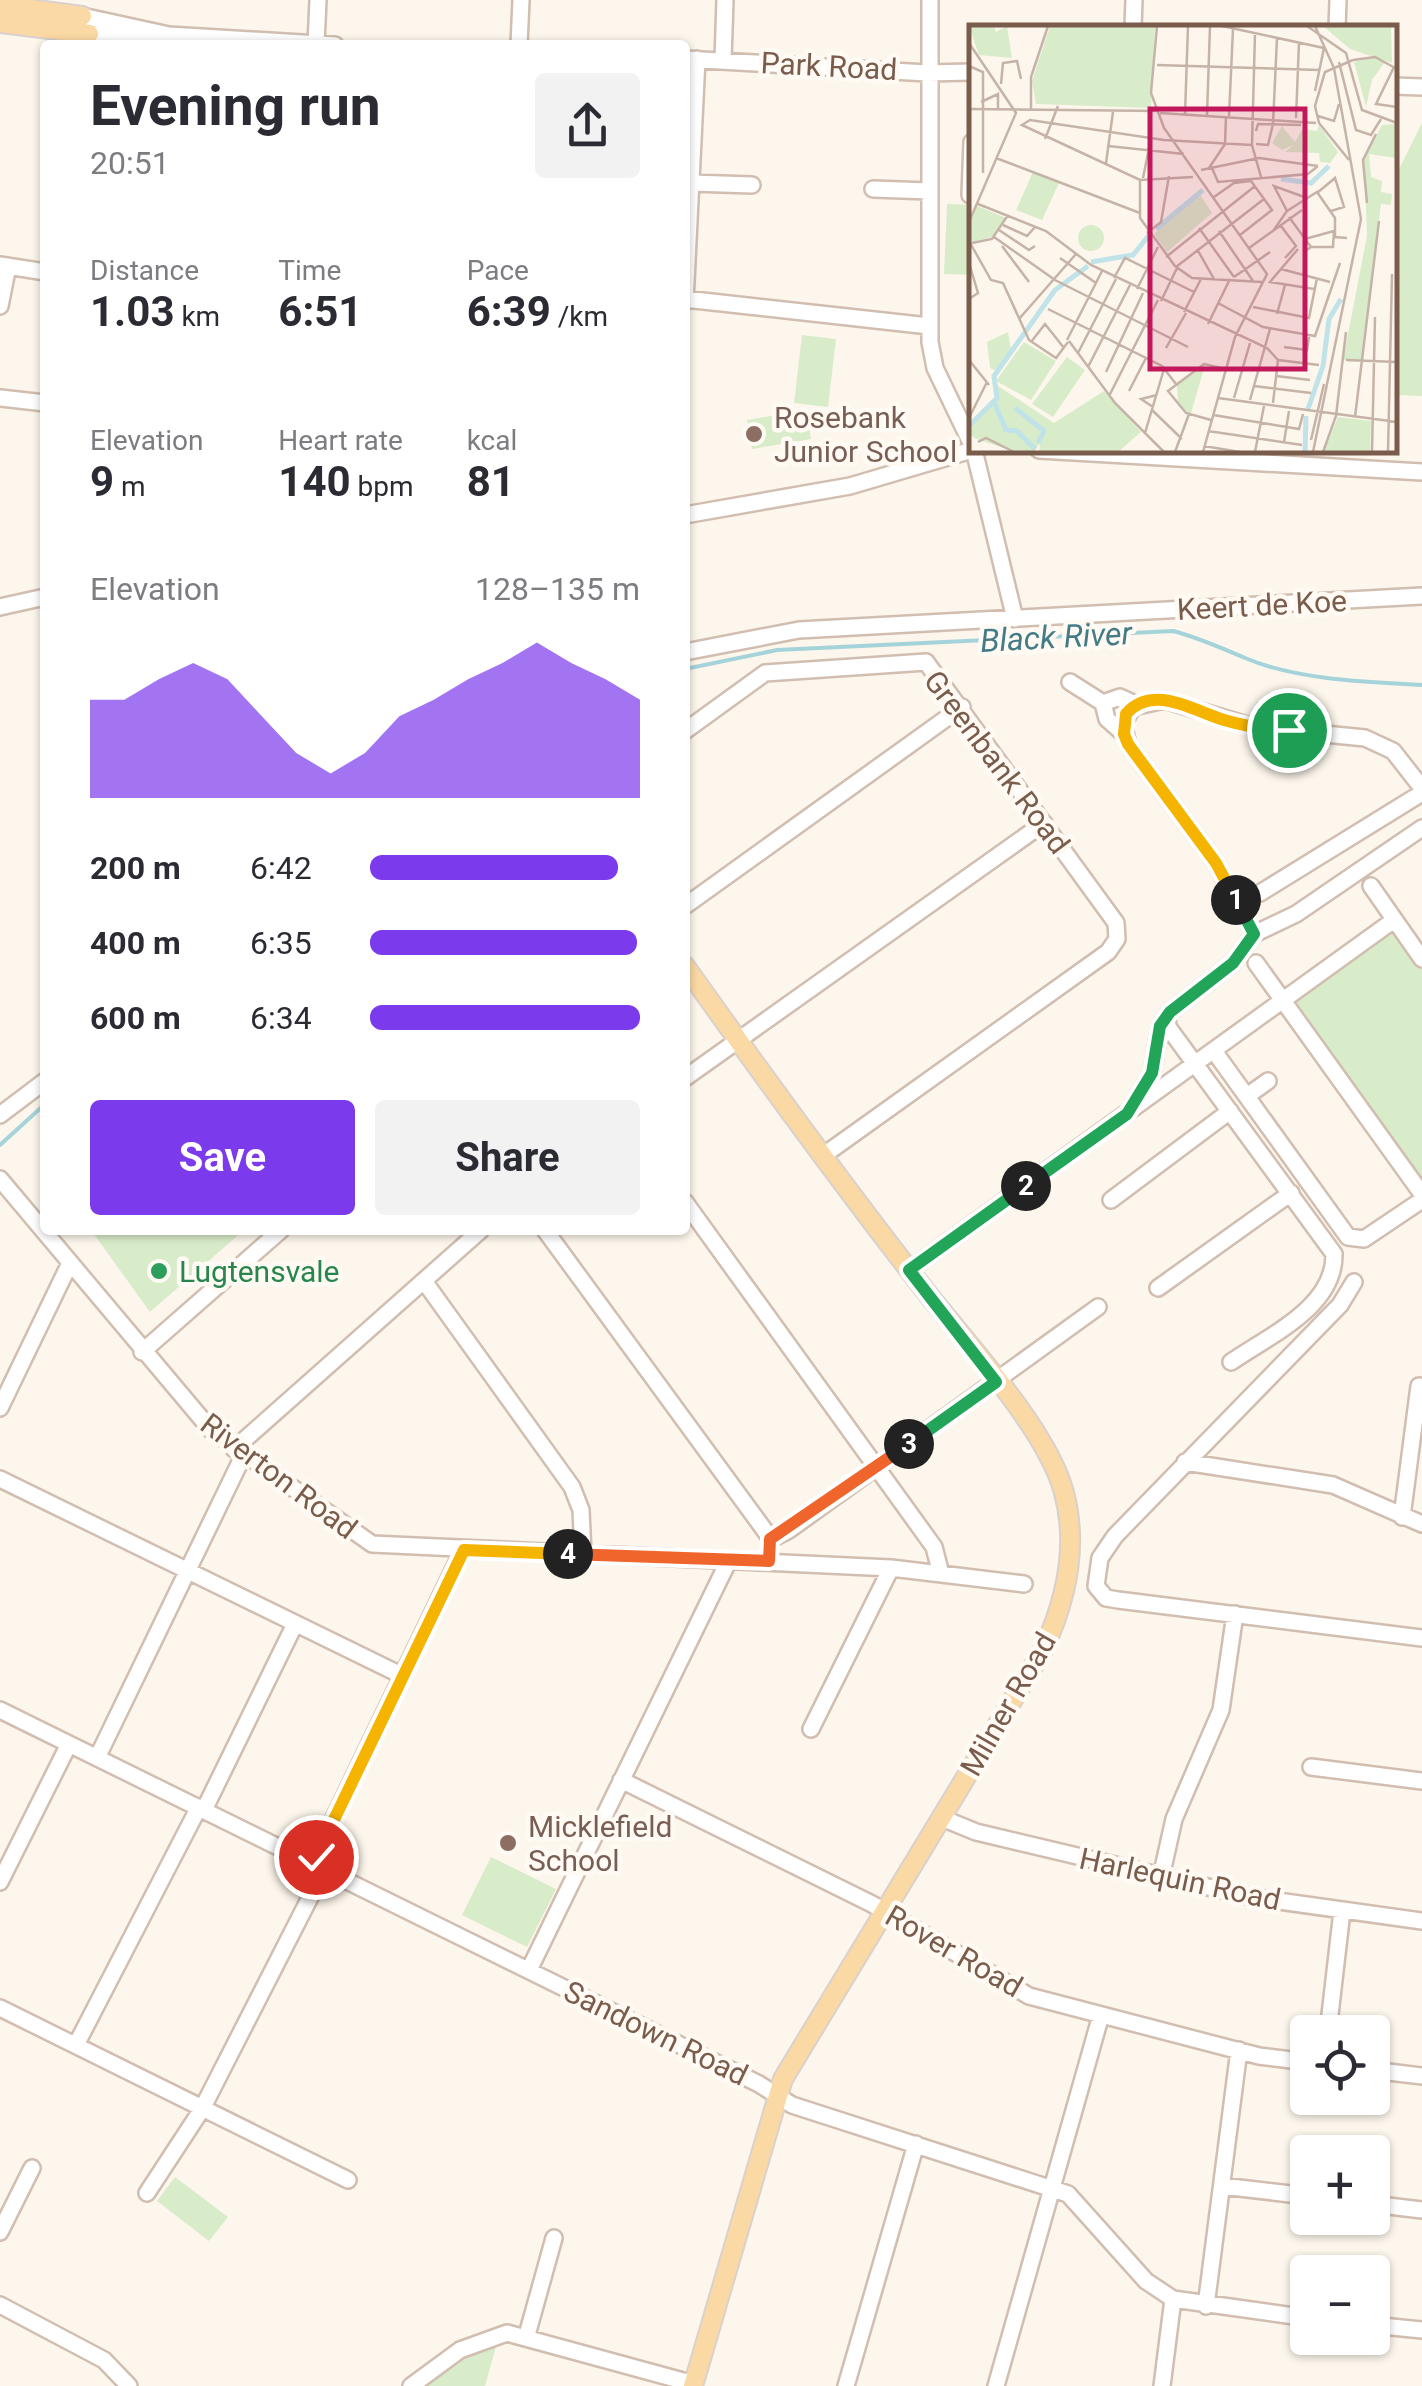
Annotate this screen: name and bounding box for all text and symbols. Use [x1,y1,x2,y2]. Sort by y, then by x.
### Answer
inset map [969,25,1397,452]
street label: Park Road [760,45,898,87]
button: share [535,73,640,178]
text: Evening run [90,74,381,138]
text: 20:51 [90,144,170,182]
text: Distance [90,254,199,287]
text: Time [278,254,341,287]
text: Pace [467,254,529,287]
text: 1.03 [90,287,174,336]
text: 6:51 [278,287,362,336]
text: 6:39 [467,287,551,336]
text: km [174,300,220,333]
text: /km [551,300,608,333]
place label: Rosebank Junior School [774,400,957,469]
marker: Rosebank Junior School [743,423,765,445]
text: Elevation [90,424,203,457]
text: Heart rate [278,424,403,457]
text: kcal [467,424,517,457]
text: 9 [90,457,114,506]
text: 140 [278,457,351,506]
text: 81 [467,457,515,506]
text: m [114,470,146,503]
text: bpm [351,470,414,503]
text: Elevation [90,570,220,608]
text: 128–135 m [475,570,640,608]
street label: Keert de Koe [1176,583,1348,627]
water label: Black River [979,614,1134,660]
street label: Greenbank Road [917,664,1077,860]
pin [1247,688,1332,773]
icon: arrive [1262,703,1317,758]
text: 200 m [90,849,181,887]
text: 6:42 [250,849,312,887]
pin: 1 [1211,875,1261,925]
text: 1 [1228,883,1244,916]
text: 400 m [90,924,181,962]
text: 6:35 [250,924,312,962]
text: 600 m [90,999,181,1037]
text: 6:34 [250,999,312,1037]
button: Save [90,1100,355,1215]
button: Share [375,1100,640,1215]
pin: 2 [1001,1161,1051,1211]
text: 2 [1018,1169,1034,1202]
place label: Lugtensvale [179,1254,340,1289]
marker: Lugtensvale [148,1260,170,1282]
street label: Riverton Road [194,1406,364,1546]
pin: 3 [884,1419,934,1469]
text: 3 [901,1427,917,1460]
pin: 4 [543,1529,593,1579]
text: 4 [560,1537,576,1570]
street label: Milner Road [953,1626,1063,1782]
place label: Micklefield School [528,1809,672,1878]
pin [274,1815,359,1900]
icon: check [289,1830,344,1885]
marker: Micklefield School [497,1832,519,1854]
street label: Harlequin Road [1076,1841,1284,1917]
street label: Rover Road [879,1898,1029,2004]
street label: Sandown Road [558,1973,754,2093]
map controls [1290,2015,1390,2355]
button: locate [1290,2015,1390,2115]
button: + [1290,2135,1390,2235]
button: − [1290,2255,1390,2355]

